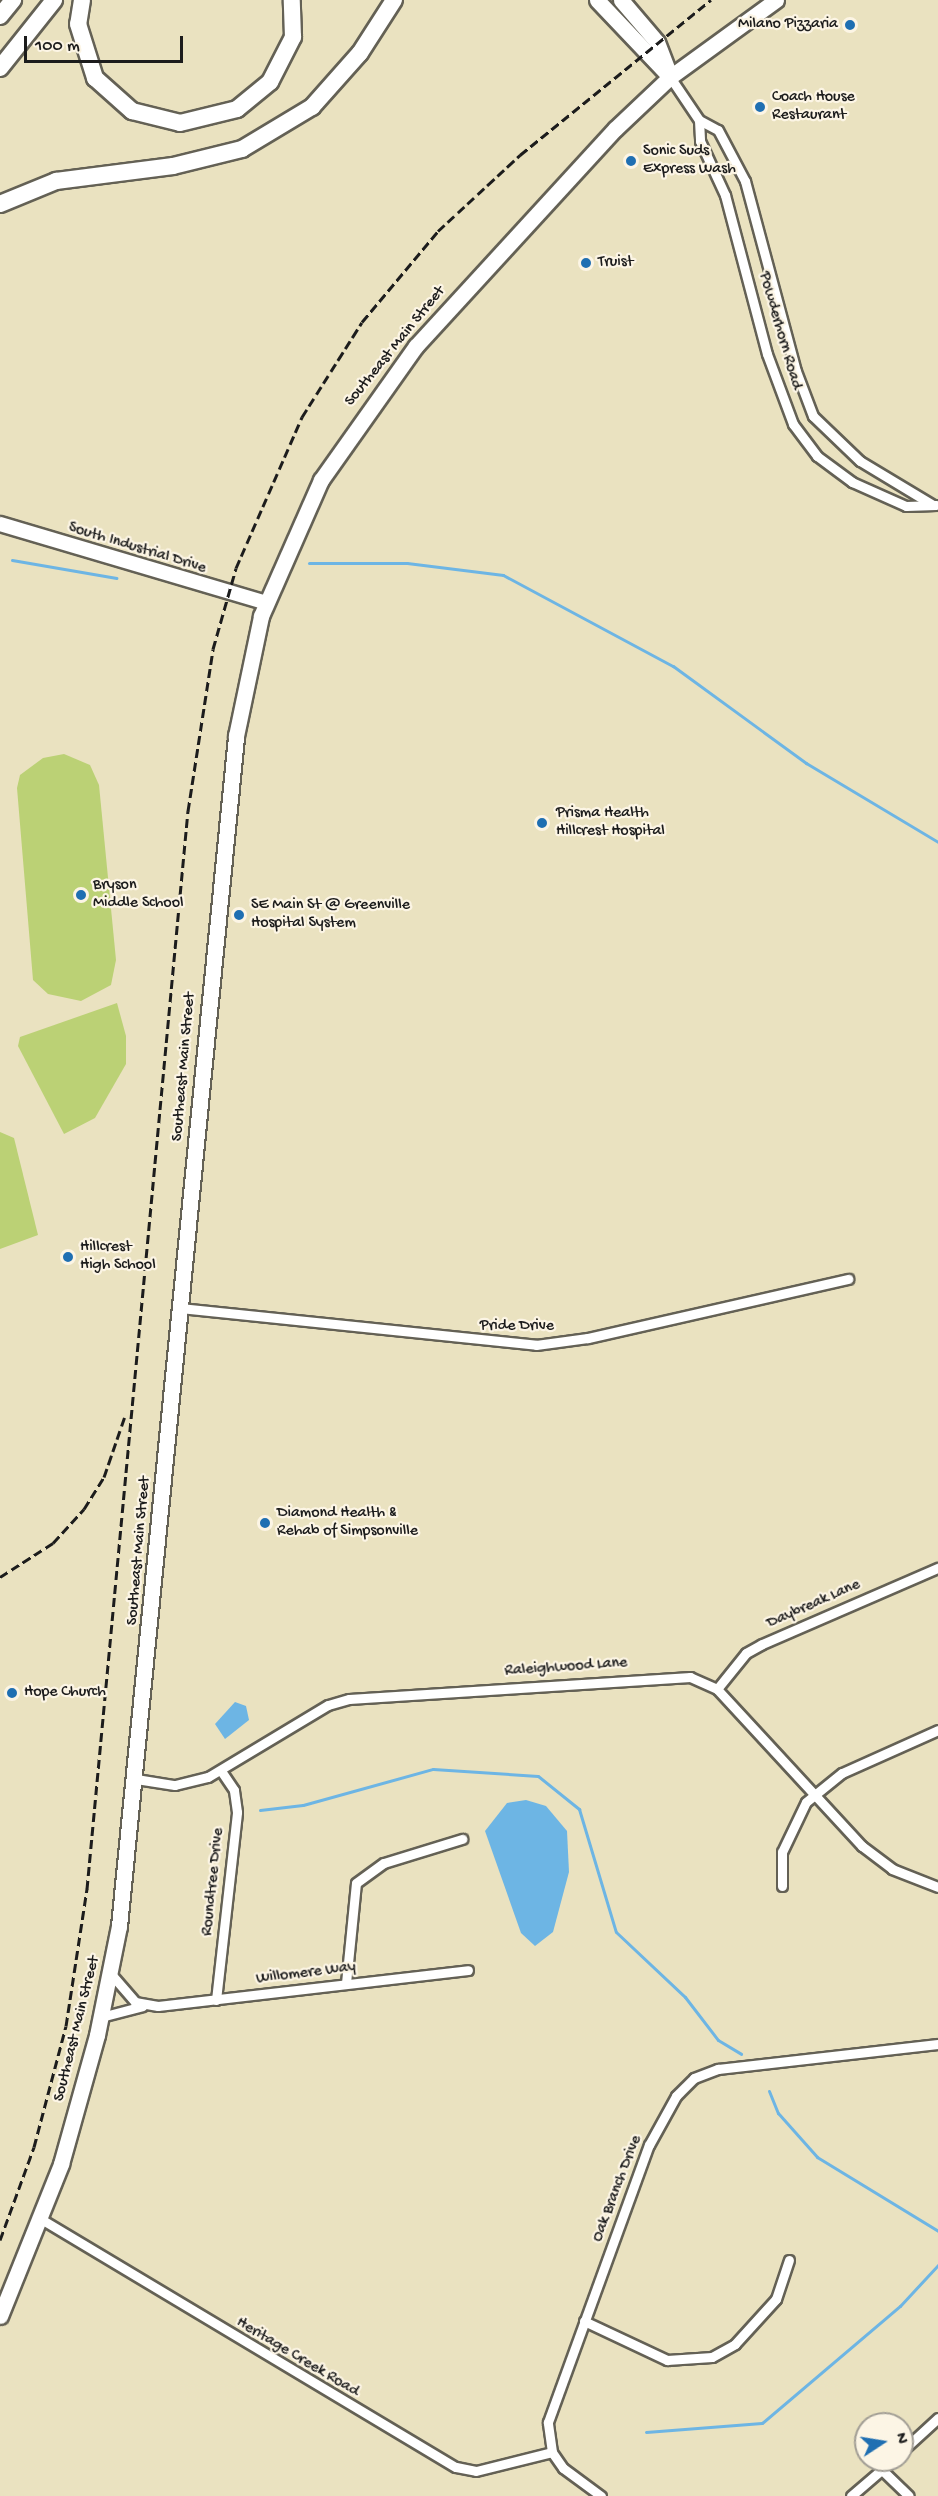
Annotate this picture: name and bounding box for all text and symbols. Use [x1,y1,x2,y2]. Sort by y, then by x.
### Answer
place label: Milano Pizzaria [738,15,838,35]
marker: Milano Pizzaria [843,18,857,32]
scale bar [27,24,186,62]
text: 100 m [35,36,80,57]
place label: Coach House Restaurant [772,88,855,126]
marker: Coach House Restaurant [753,100,767,114]
place label: Sonic Suds Express Wash [643,142,736,180]
marker: Sonic Suds Express Wash [624,154,638,168]
place label: Truist [598,253,633,273]
marker: Truist [579,256,593,270]
street label: Powderhorn Road [753,270,805,392]
street label: Southeast Main Street [342,283,450,411]
street label: South Industrial Drive [66,519,208,579]
place label: Prisma Health Hillcrest Hospital [556,804,665,842]
marker: Prisma Health Hillcrest Hospital [533,814,551,832]
place label: Bryson Middle School [93,876,183,914]
marker: Bryson Middle School [74,888,88,902]
place label: SE Main St @ Greenville Hospital System [251,896,410,934]
marker: SE Main St @ Greenville Hospital System [232,908,246,922]
street label: Southeast Main Street [169,992,201,1142]
place label: Hillcrest High School [80,1238,156,1276]
marker: Hillcrest High School [61,1250,75,1264]
street label: Pride Drive [480,1317,554,1337]
street label: Southeast Main Street [124,1476,156,1626]
place label: Diamond Health & Rehab of Simpsonville [277,1504,418,1542]
marker: Diamond Health & Rehab of Simpsonville [258,1516,272,1530]
street label: Daybreak Lane [764,1576,864,1634]
street label: Raleighwood Lane [504,1654,628,1682]
place label: Hope Church [24,1683,106,1703]
marker: Hope Church [5,1686,19,1700]
street label: Roundtree Drive [199,1827,229,1937]
street label: Southeast Main Street [51,1954,105,2104]
street label: Willomere Way [255,1958,357,1990]
street label: Oak Branch Drive [589,2133,647,2245]
street label: Heritage Creek Road [232,2314,362,2402]
north arrow [854,2412,914,2472]
text: N [890,2431,911,2446]

